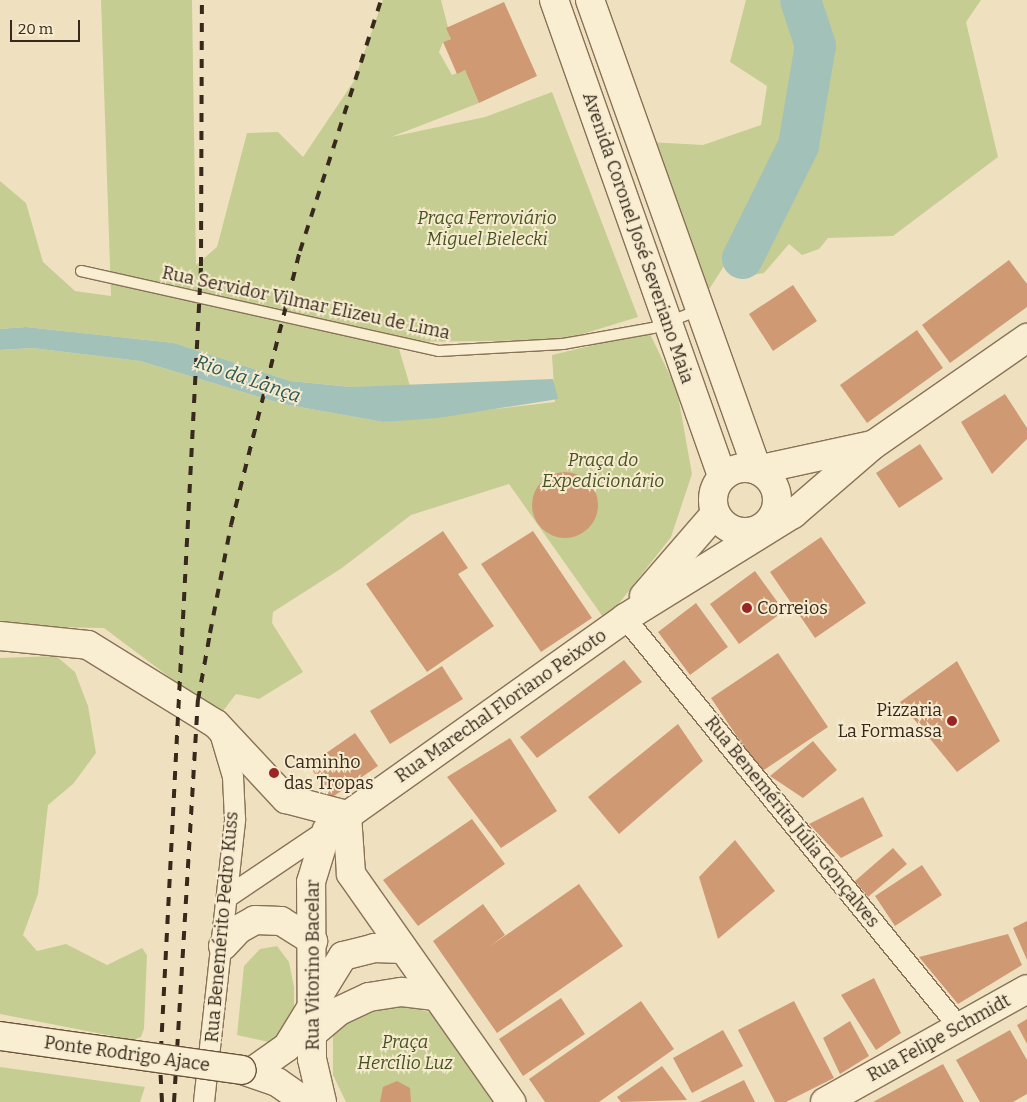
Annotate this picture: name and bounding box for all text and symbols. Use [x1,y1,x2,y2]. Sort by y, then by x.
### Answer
scale bar [12,10,82,42]
text: 20 m [18,20,53,38]
street label: Avenida Coronel José Severiano Maia [578,90,698,386]
park label: Praça Ferroviário Miguel Bielecki [417,208,557,250]
street label: Rua Servidor Vilmar Elizeu de Lima [160,262,452,344]
water label: Rio da Lança [192,350,304,408]
park label: Praça do Expedicionário [542,450,664,492]
place label: Correios [757,597,828,619]
marker: Correios [741,602,753,614]
street label: Rua Marechal Floriano Peixoto [391,625,611,787]
place label: Pizzaria La Formassa [837,700,942,742]
street label: Rua Benemérita Júlia Gonçalves [700,712,884,932]
marker: Pizzaria La Formassa [946,715,958,727]
place label: Caminho das Tropas [284,752,374,794]
marker: Caminho das Tropas [268,767,280,779]
street label: Rua Benemérito Pedro Kuss [201,811,243,1043]
street label: Rua Vitorino Bacelar [302,880,324,1050]
street label: Rua Felipe Schmidt [864,990,1014,1086]
street label: Ponte Rodrigo Ajace [43,1032,211,1076]
park label: Praça Hercílio Luz [357,1032,453,1074]

